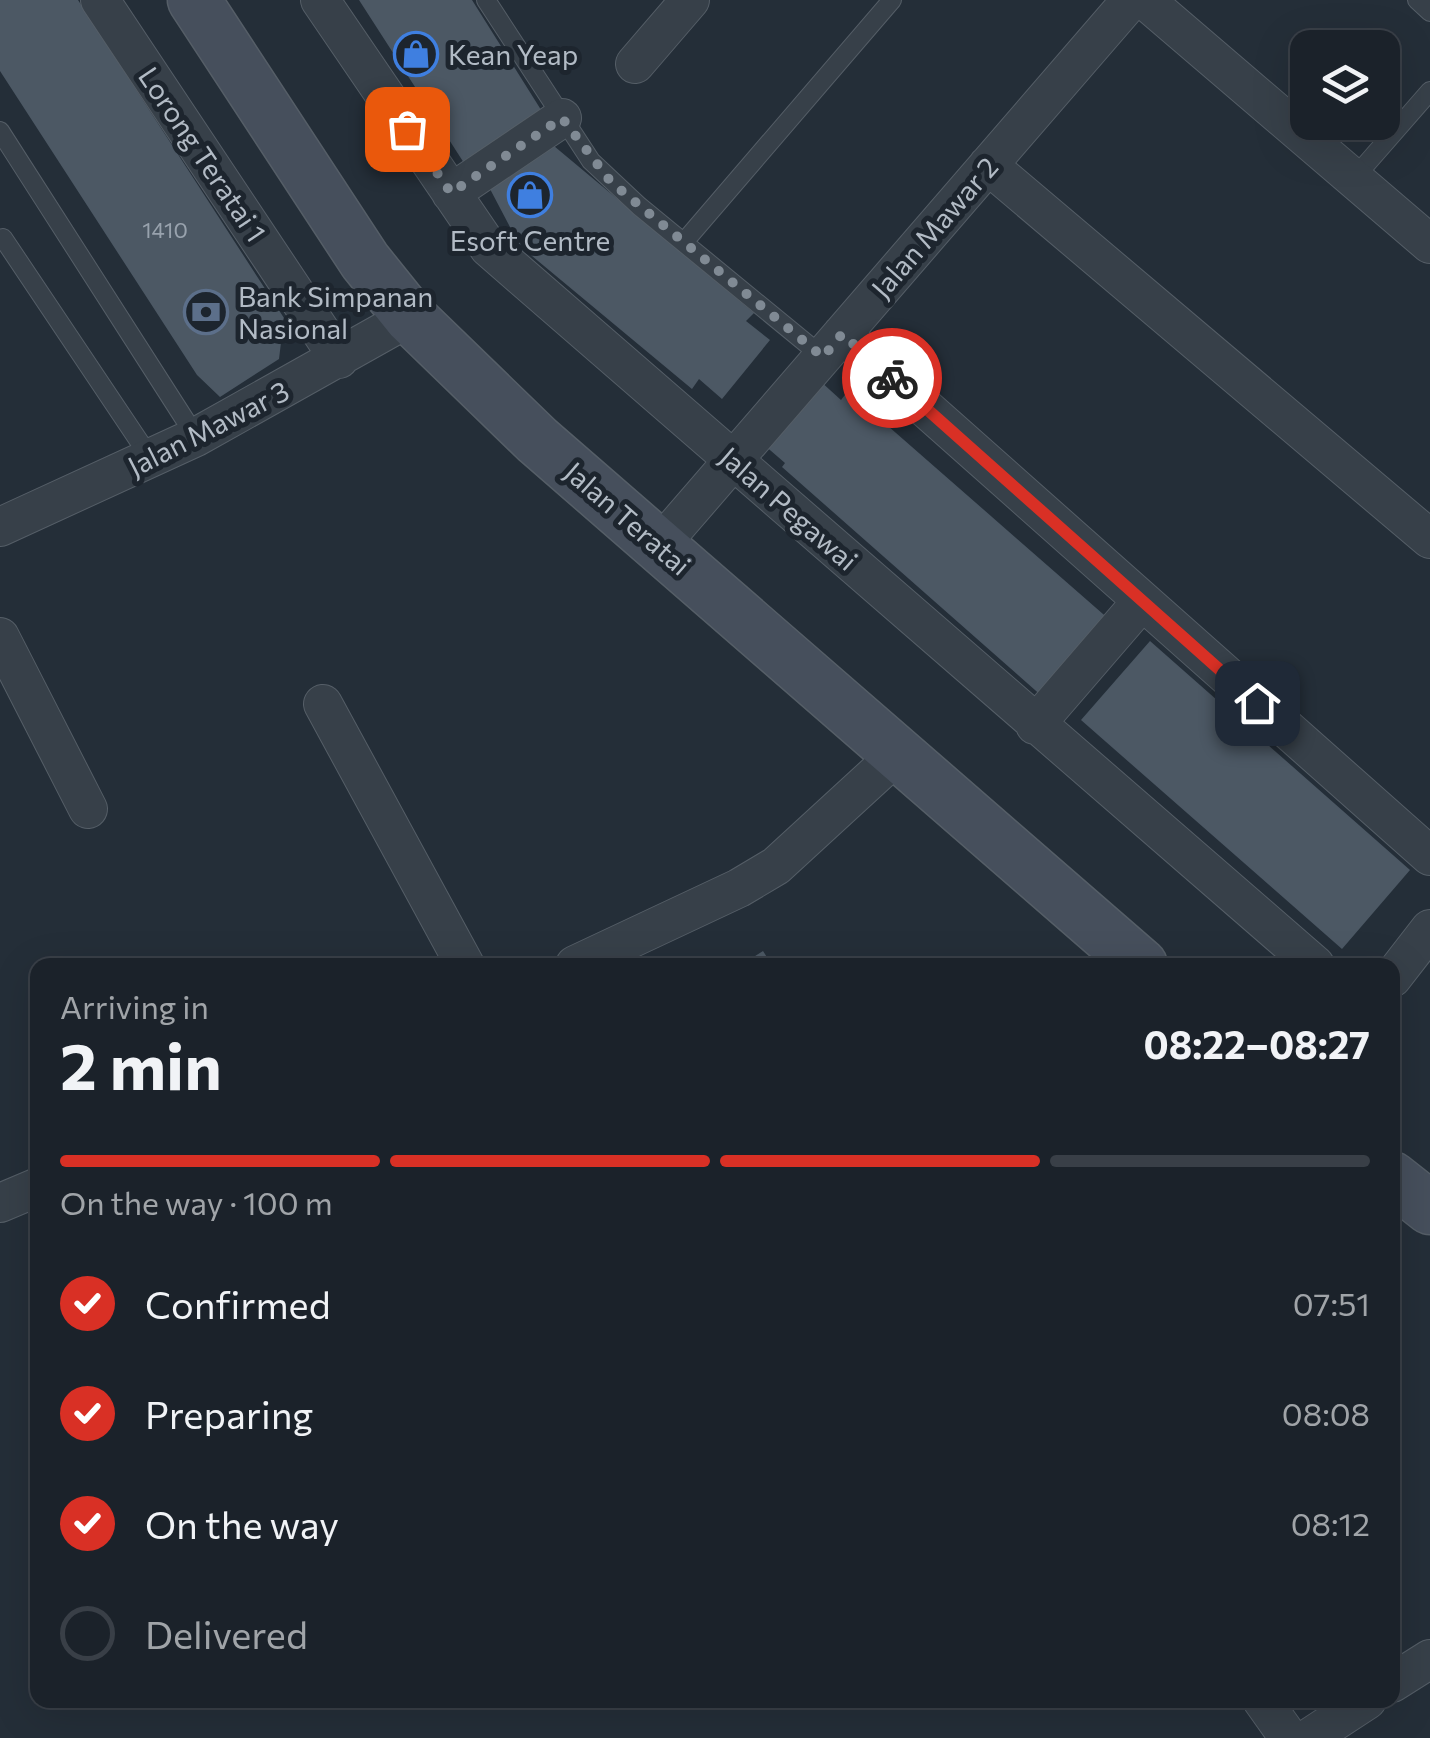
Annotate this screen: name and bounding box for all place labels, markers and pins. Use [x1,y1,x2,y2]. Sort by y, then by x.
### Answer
shop icon: Kean Yeap [393,31,439,77]
place label: Kean Yeap [448,37,578,71]
pin [365,87,450,172]
shop icon: Esoft Centre [507,172,553,218]
place label: Esoft Centre [450,223,610,257]
place label: Bank Simpanan Nasional [238,279,433,345]
bank icon: Bank Simpanan Nasional [183,289,229,335]
pin [1215,661,1300,746]

